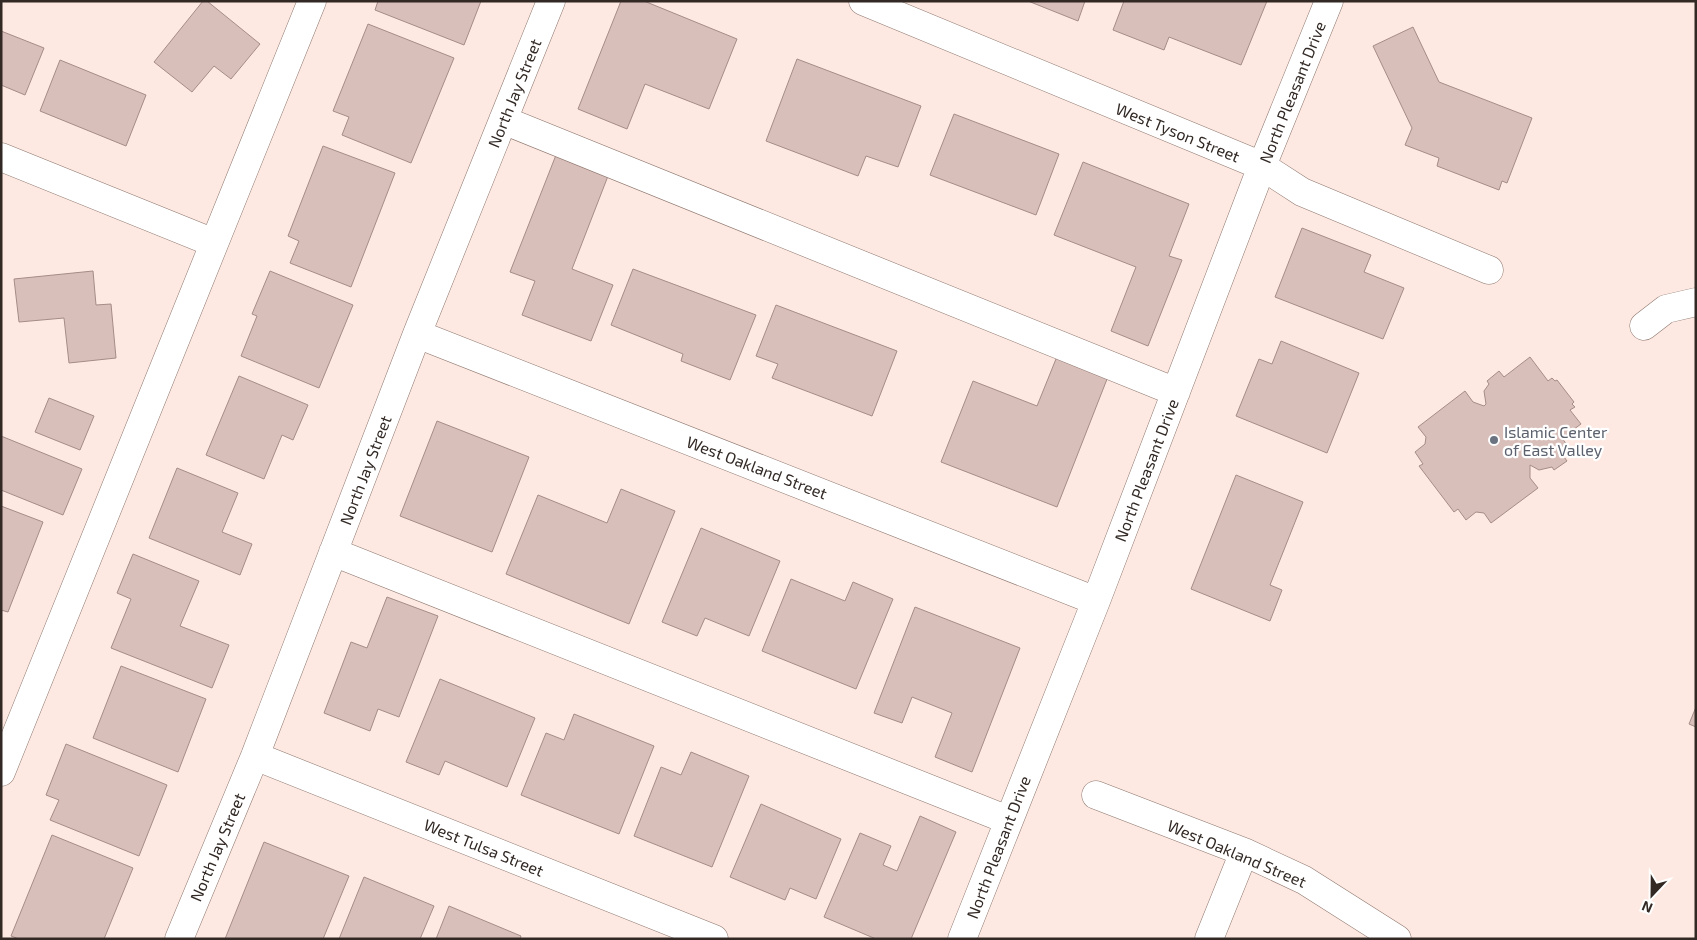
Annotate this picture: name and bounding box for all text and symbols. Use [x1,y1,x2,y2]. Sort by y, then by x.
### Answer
street label: North Pleasant Drive [1255,18,1329,166]
street label: North Jay Street [484,36,544,150]
street label: West Tyson Street [1113,98,1243,166]
street label: North Pleasant Drive [1110,396,1182,544]
street label: North Jay Street [335,413,395,527]
place label: Islamic Center of East Valley [1504,422,1608,459]
street label: West Oakland Street [684,431,830,503]
marker: Islamic Center of East Valley [1488,434,1500,446]
street label: North Pleasant Drive [962,773,1034,921]
street label: North Jay Street [186,790,248,904]
street label: West Tulsa Street [421,814,547,880]
street label: West Oakland Street [1165,815,1309,891]
north arrow [1627,870,1677,920]
text: N [1639,898,1655,917]

